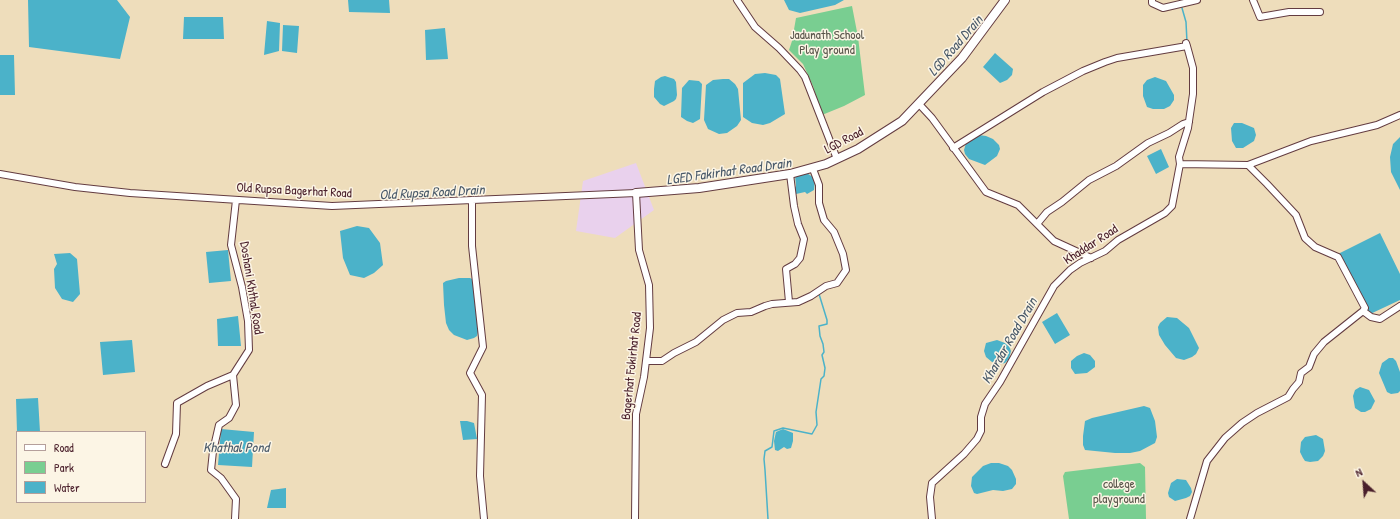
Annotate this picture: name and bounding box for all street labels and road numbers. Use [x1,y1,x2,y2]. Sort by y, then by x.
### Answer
street label: LGD Road [822,124,866,158]
street label: Old Rupsa Bagerhat Road [236,180,352,202]
street label: Khaddar Road [1061,222,1121,268]
street label: Doshani Khthal Road [236,240,266,336]
street label: Bagerhat Fokirhat Road [619,311,645,421]

